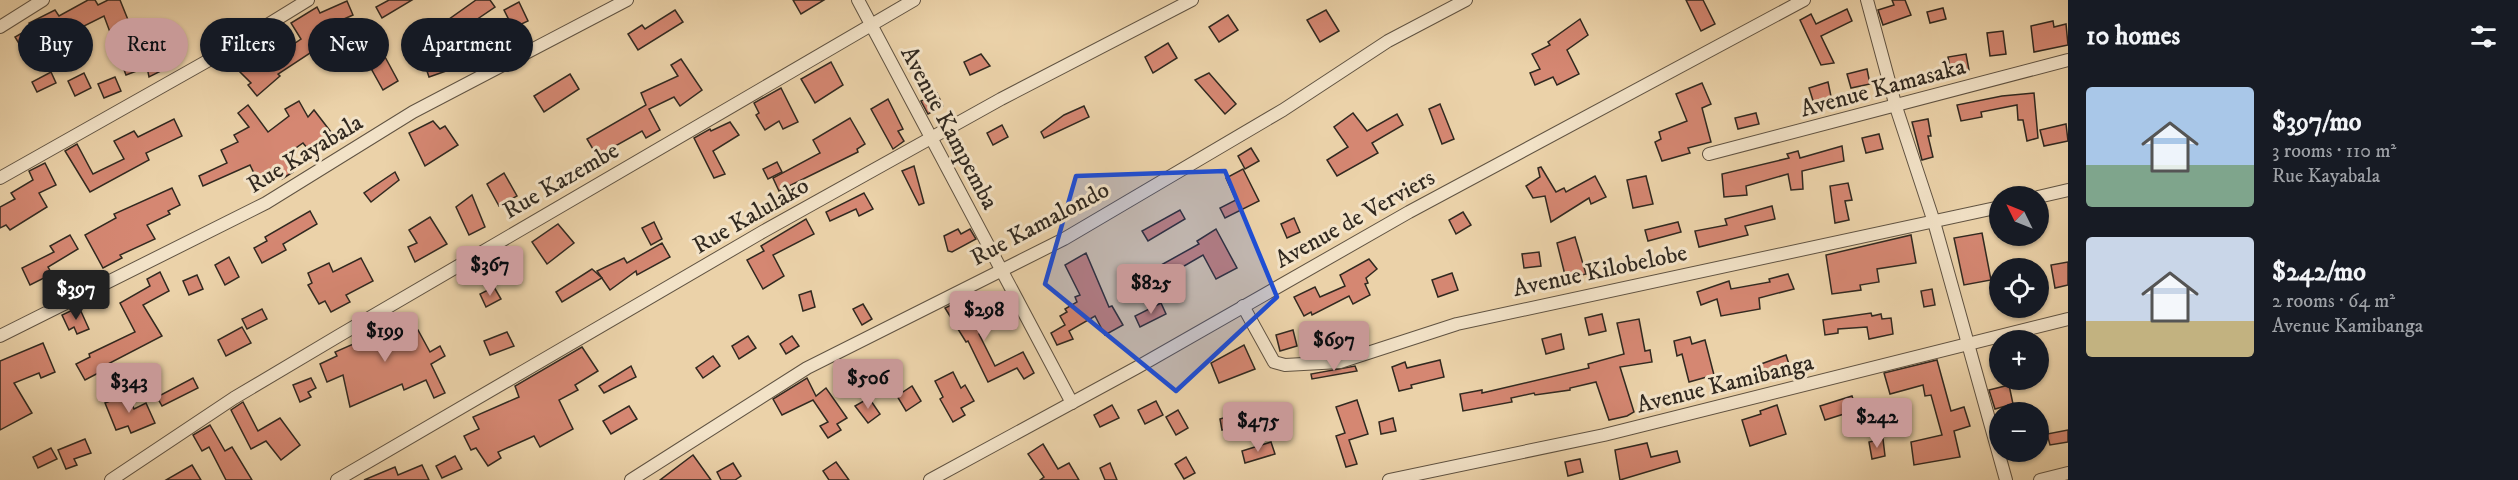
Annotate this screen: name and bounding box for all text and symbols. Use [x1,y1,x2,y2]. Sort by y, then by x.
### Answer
chip: Buy [18,18,93,72]
chip: Rent [105,18,188,72]
chip: Filters [200,18,296,72]
chip: New [308,18,389,72]
chip: Apartment [401,18,533,72]
text: 10 homes [2086,20,2180,53]
icon: filters [2467,20,2500,53]
street label: Avenue Kampemba [893,41,1005,216]
street label: Avenue Kamasaka [1797,51,1970,124]
text: $397/mo [2272,106,2362,139]
street label: Rue Kayabala [242,107,369,200]
icon: home [2134,111,2206,183]
street label: Rue Kazembe [498,136,624,226]
text: 3 rooms · 110 m² [2272,139,2396,164]
street label: Avenue de Verviers [1270,163,1440,275]
text: Rue Kayabala [2272,164,2380,189]
street label: Rue Kalulako [688,171,814,261]
street label: Rue Kamalondo [965,175,1115,273]
north arrow [1989,186,2049,246]
map controls [1989,186,2049,462]
street label: Avenue Kilobelobe [1510,238,1690,304]
pin: $367 [454,246,526,297]
text: $367 [470,253,510,278]
text: $242/mo [2272,256,2366,289]
button: locate [1989,258,2049,318]
icon: home [2134,261,2206,333]
pin: $825 [1115,264,1187,315]
pin: $397 [40,270,112,321]
text: $825 [1131,271,1171,296]
text: $397 [57,277,95,302]
text: 2 rooms · 64 m² [2272,289,2395,314]
pin: $298 [948,291,1020,342]
text: $298 [964,298,1004,323]
pin: $199 [349,312,421,363]
text: Avenue Kamibanga [2272,314,2423,339]
text: $199 [366,319,404,344]
pin: $697 [1298,321,1370,372]
text: $697 [1313,328,1355,353]
button: + [1989,330,2049,390]
street label: Avenue Kamibanga [1633,347,1817,421]
pin: $506 [832,359,904,410]
pin: $343 [93,363,165,414]
text: $506 [847,366,889,391]
text: $343 [110,370,148,395]
pin: $242 [1841,398,1913,449]
pin: $475 [1222,402,1294,453]
button: − [1989,402,2049,462]
text: $242 [1856,405,1898,430]
text: $475 [1237,409,1279,434]

